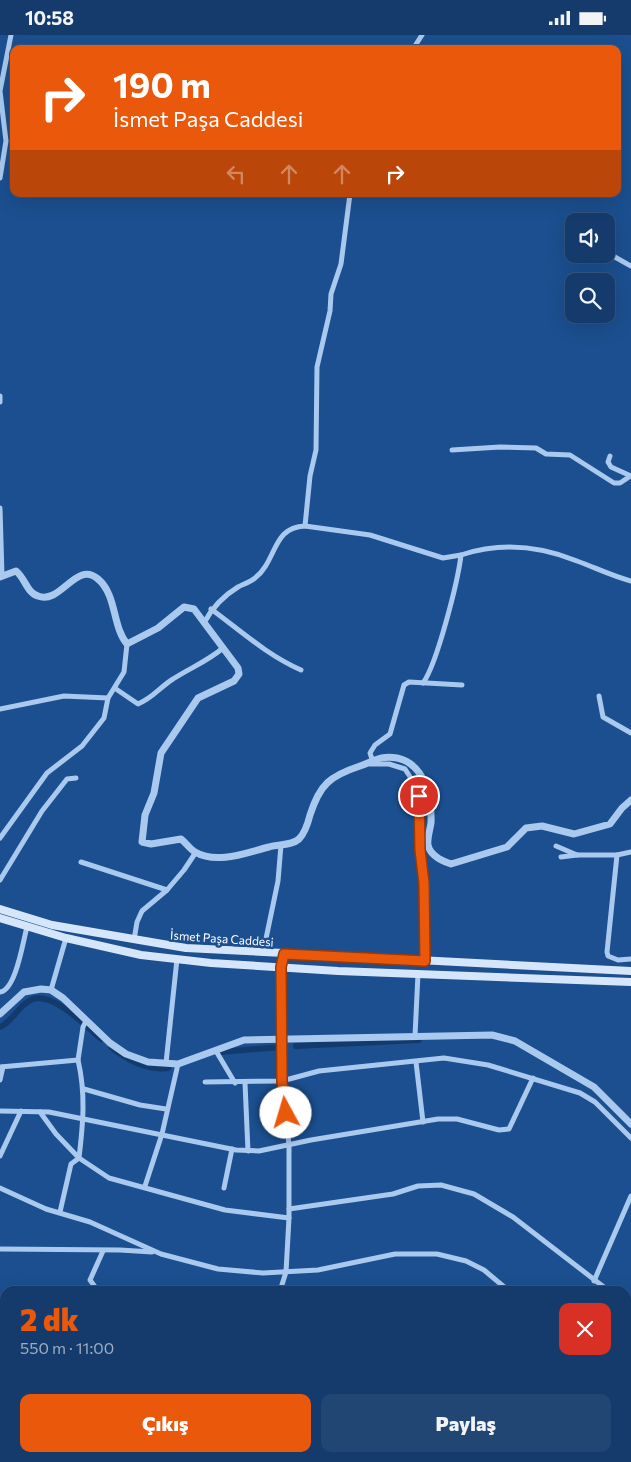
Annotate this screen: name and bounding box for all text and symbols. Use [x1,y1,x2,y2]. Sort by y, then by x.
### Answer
text: 10:58 [25,6,74,29]
text: 190 m [113,62,211,105]
icon: right [30,65,95,130]
text: İsmet Paşa Caddesi [113,105,303,132]
icon: left [222,160,250,188]
icon: ahead [275,160,303,188]
icon: ahead [328,160,356,188]
icon: right [381,160,409,188]
map controls [565,213,615,323]
button: sound [565,213,615,263]
button: search [565,273,615,323]
pin [398,775,440,817]
icon: arrive [405,782,433,810]
street label: İsmet Paşa Caddesi [170,927,274,949]
position arrow [259,1086,311,1138]
text: 2 dk [20,1300,78,1337]
button: close [559,1303,611,1355]
text: 550 m · 11:00 [20,1338,114,1357]
button: Çıkış [20,1394,311,1452]
button: Paylaş [321,1394,611,1452]

